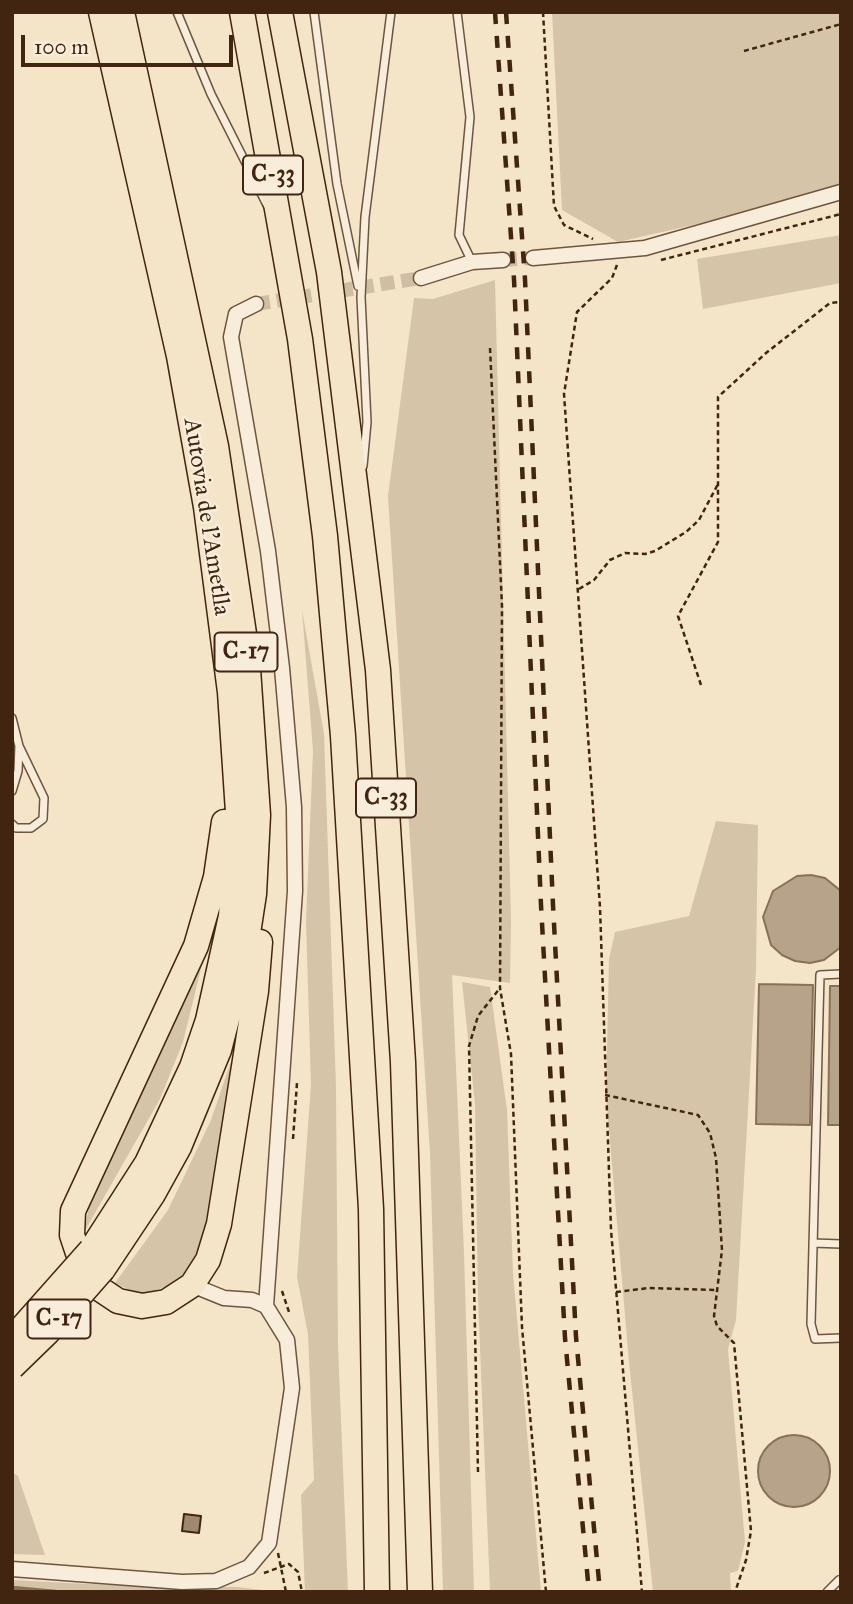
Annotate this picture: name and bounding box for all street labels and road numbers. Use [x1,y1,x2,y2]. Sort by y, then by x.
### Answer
road number: C-33 [243,156,303,194]
street label: Autovia de l'Ametlla [176,416,236,618]
road number: C-17 [215,632,278,672]
road number: C-33 [356,778,416,818]
road number: C-17 [28,1300,90,1338]

